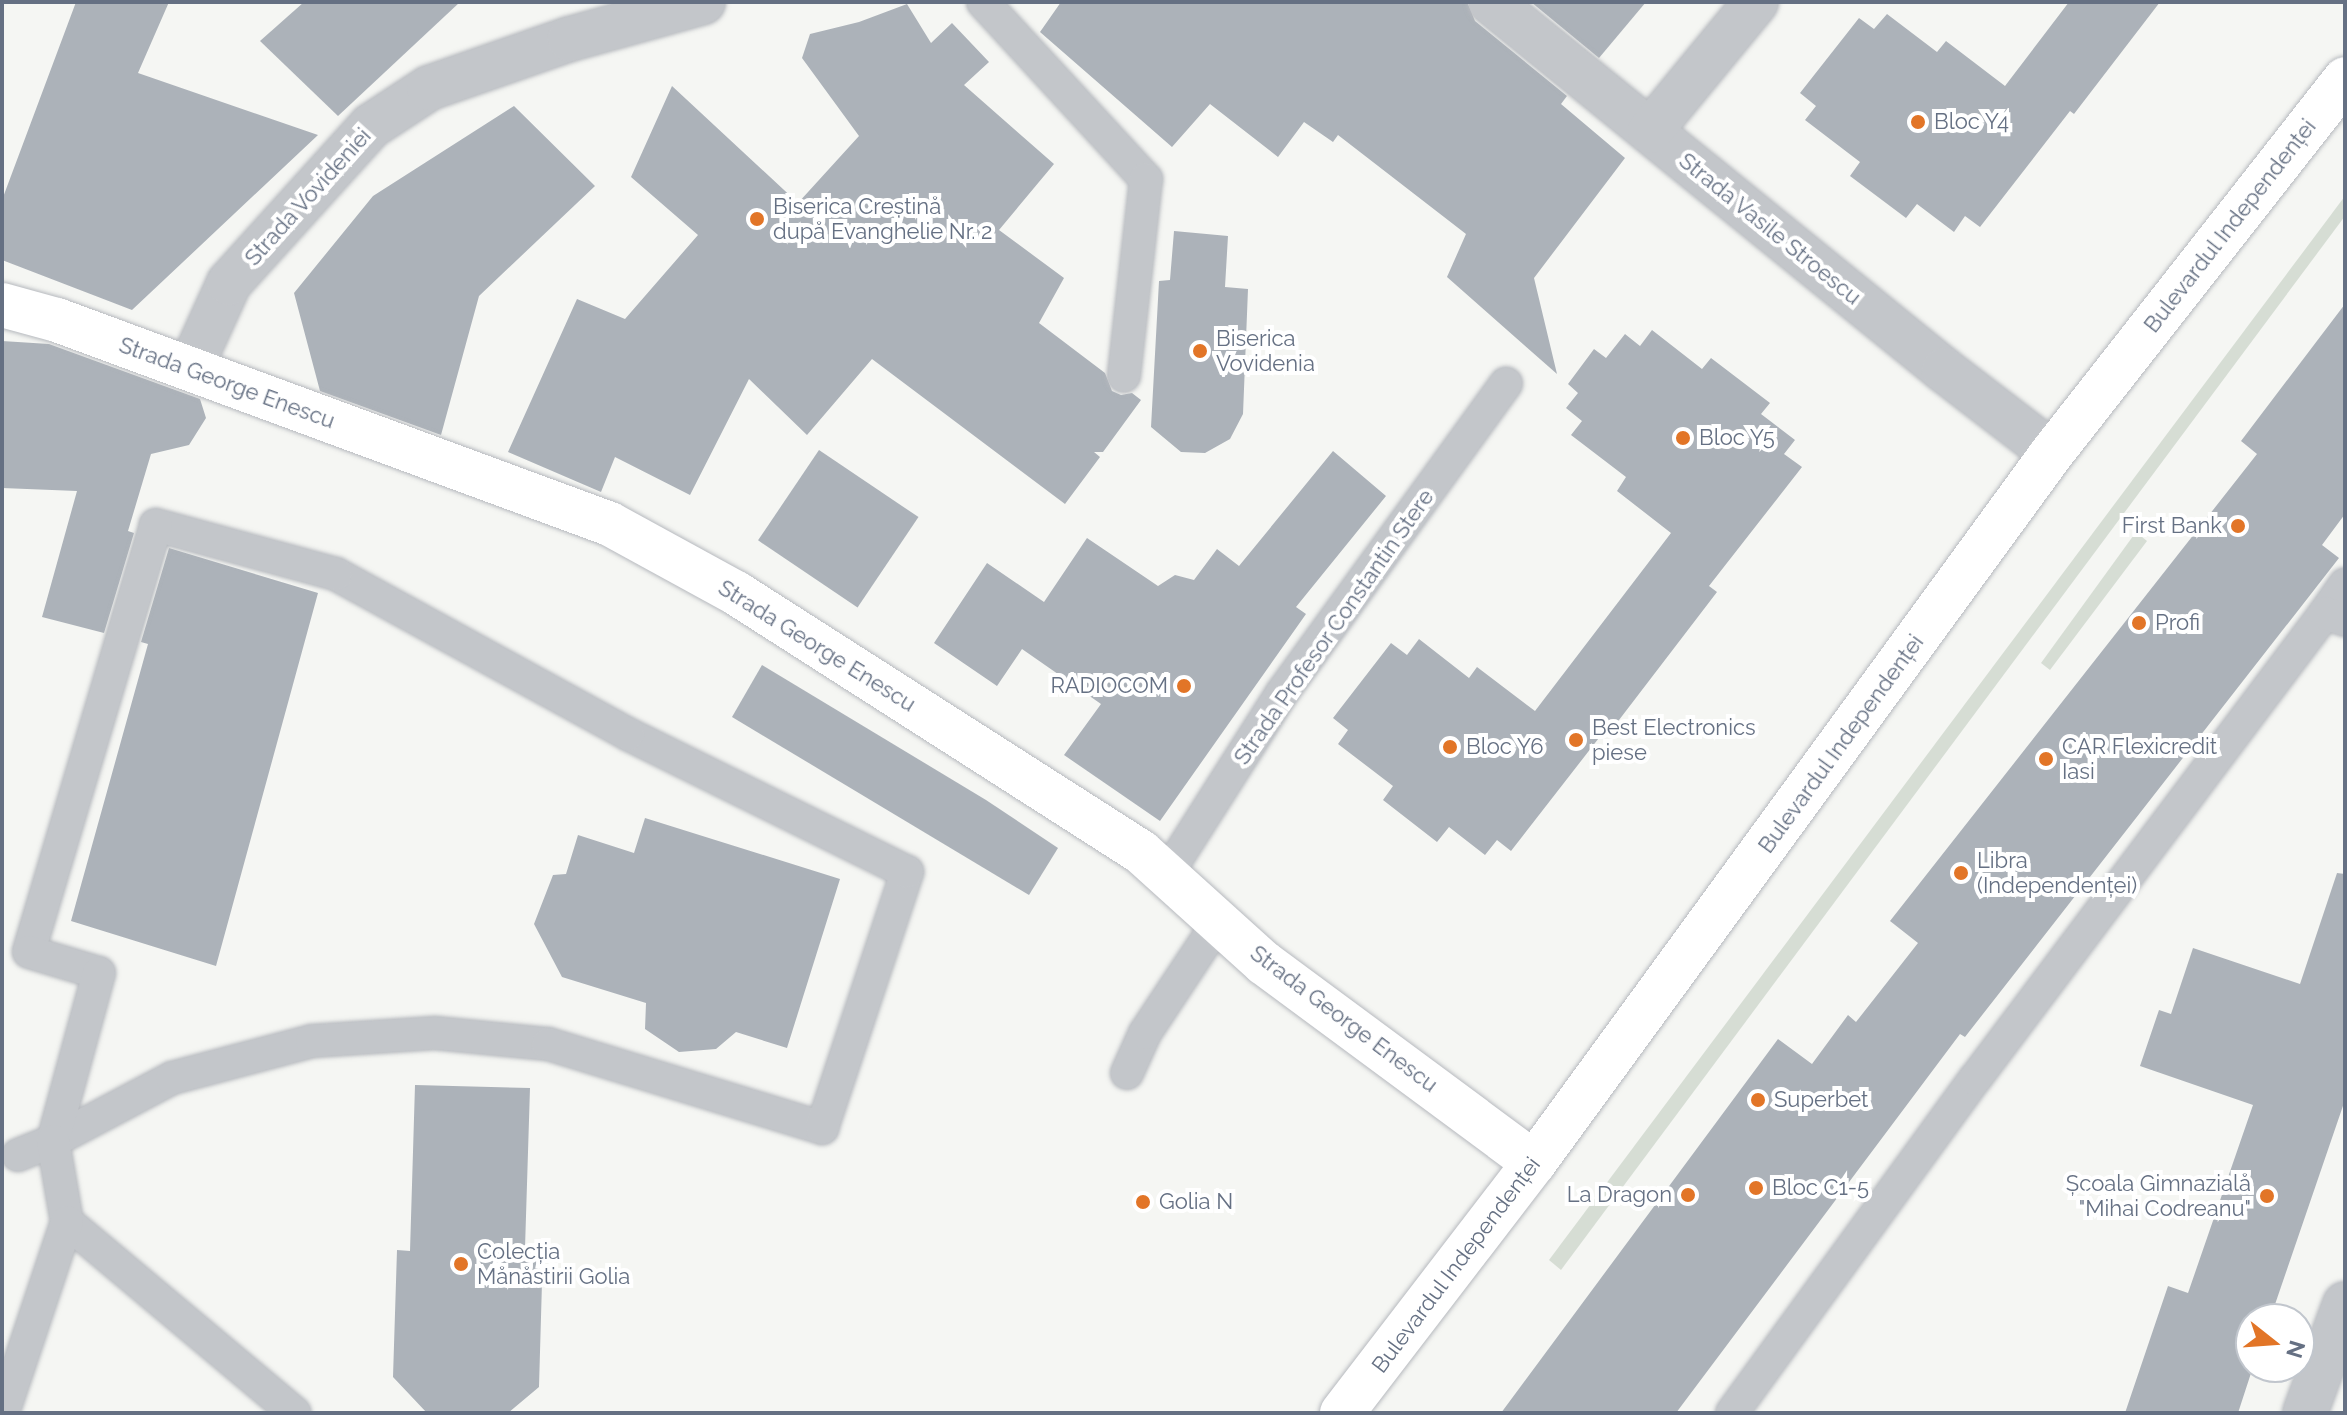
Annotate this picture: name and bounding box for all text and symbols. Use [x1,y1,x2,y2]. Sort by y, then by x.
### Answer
place label: Bloc Y4 [1934,109,2010,135]
marker: Bloc Y4 [1909,113,1927,131]
street label: Bulevardul Independenței [2138,114,2322,338]
street label: Strada Vovideniei [239,123,377,271]
street label: Strada Vasile Stroescu [1674,147,1866,311]
place label: Biserica Creștină după Evanghelie Nr. 2 [773,193,993,244]
marker: Biserica Creștină după Evanghelie Nr. 2 [748,210,766,228]
place label: Biserica Vovidenia [1216,325,1315,376]
street label: Strada George Enescu [116,332,338,434]
marker: Biserica Vovidenia [1191,342,1209,360]
place label: Bloc Y5 [1699,425,1776,451]
marker: Bloc Y5 [1674,429,1692,447]
street label: Strada Profesor Constantin Stere [1229,484,1439,770]
place label: First Bank [2122,513,2222,539]
marker: First Bank [2229,517,2247,535]
street label: Strada George Enescu [714,575,920,717]
place label: Profi [2155,610,2200,636]
marker: Profi [2130,614,2148,632]
street label: Bulevardul Independenței [1753,629,1929,859]
place label: RADIOCOM [1050,673,1168,699]
marker: RADIOCOM [1175,677,1193,695]
place label: Best Electronics piese [1592,714,1756,766]
marker: Best Electronics piese [1567,731,1585,749]
place label: CAR Flexicredit Iasi [2062,733,2217,784]
place label: Bloc Y6 [1466,734,1544,760]
marker: Bloc Y6 [1441,738,1459,756]
marker: CAR Flexicredit Iasi [2037,750,2055,768]
place label: Libra (Independenței) [1977,847,2137,898]
marker: Libra (Independenței) [1952,864,1970,882]
street label: Strada George Enescu [1245,940,1443,1098]
place label: Superbet [1774,1087,1868,1113]
marker: Superbet [1749,1091,1767,1109]
street label: Bulevardul Independenței [1366,1152,1546,1378]
place label: Școala Gimnazială "Mihai Codreanu" [2066,1170,2251,1222]
place label: Bloc C1-5 [1772,1175,1869,1201]
marker: Bloc C1-5 [1747,1179,1765,1197]
place label: La Dragon [1567,1182,1672,1208]
marker: La Dragon [1679,1186,1697,1204]
marker: Școala Gimnazială "Mihai Codreanu" [2258,1187,2276,1205]
place label: Golia N [1159,1189,1233,1215]
marker: Golia N [1134,1193,1152,1211]
place label: Colecția Mănăstirii Golia [477,1238,630,1290]
marker: Colecția Mănăstirii Golia [452,1255,470,1273]
north arrow [2235,1303,2315,1383]
text: N [2281,1338,2311,1361]

